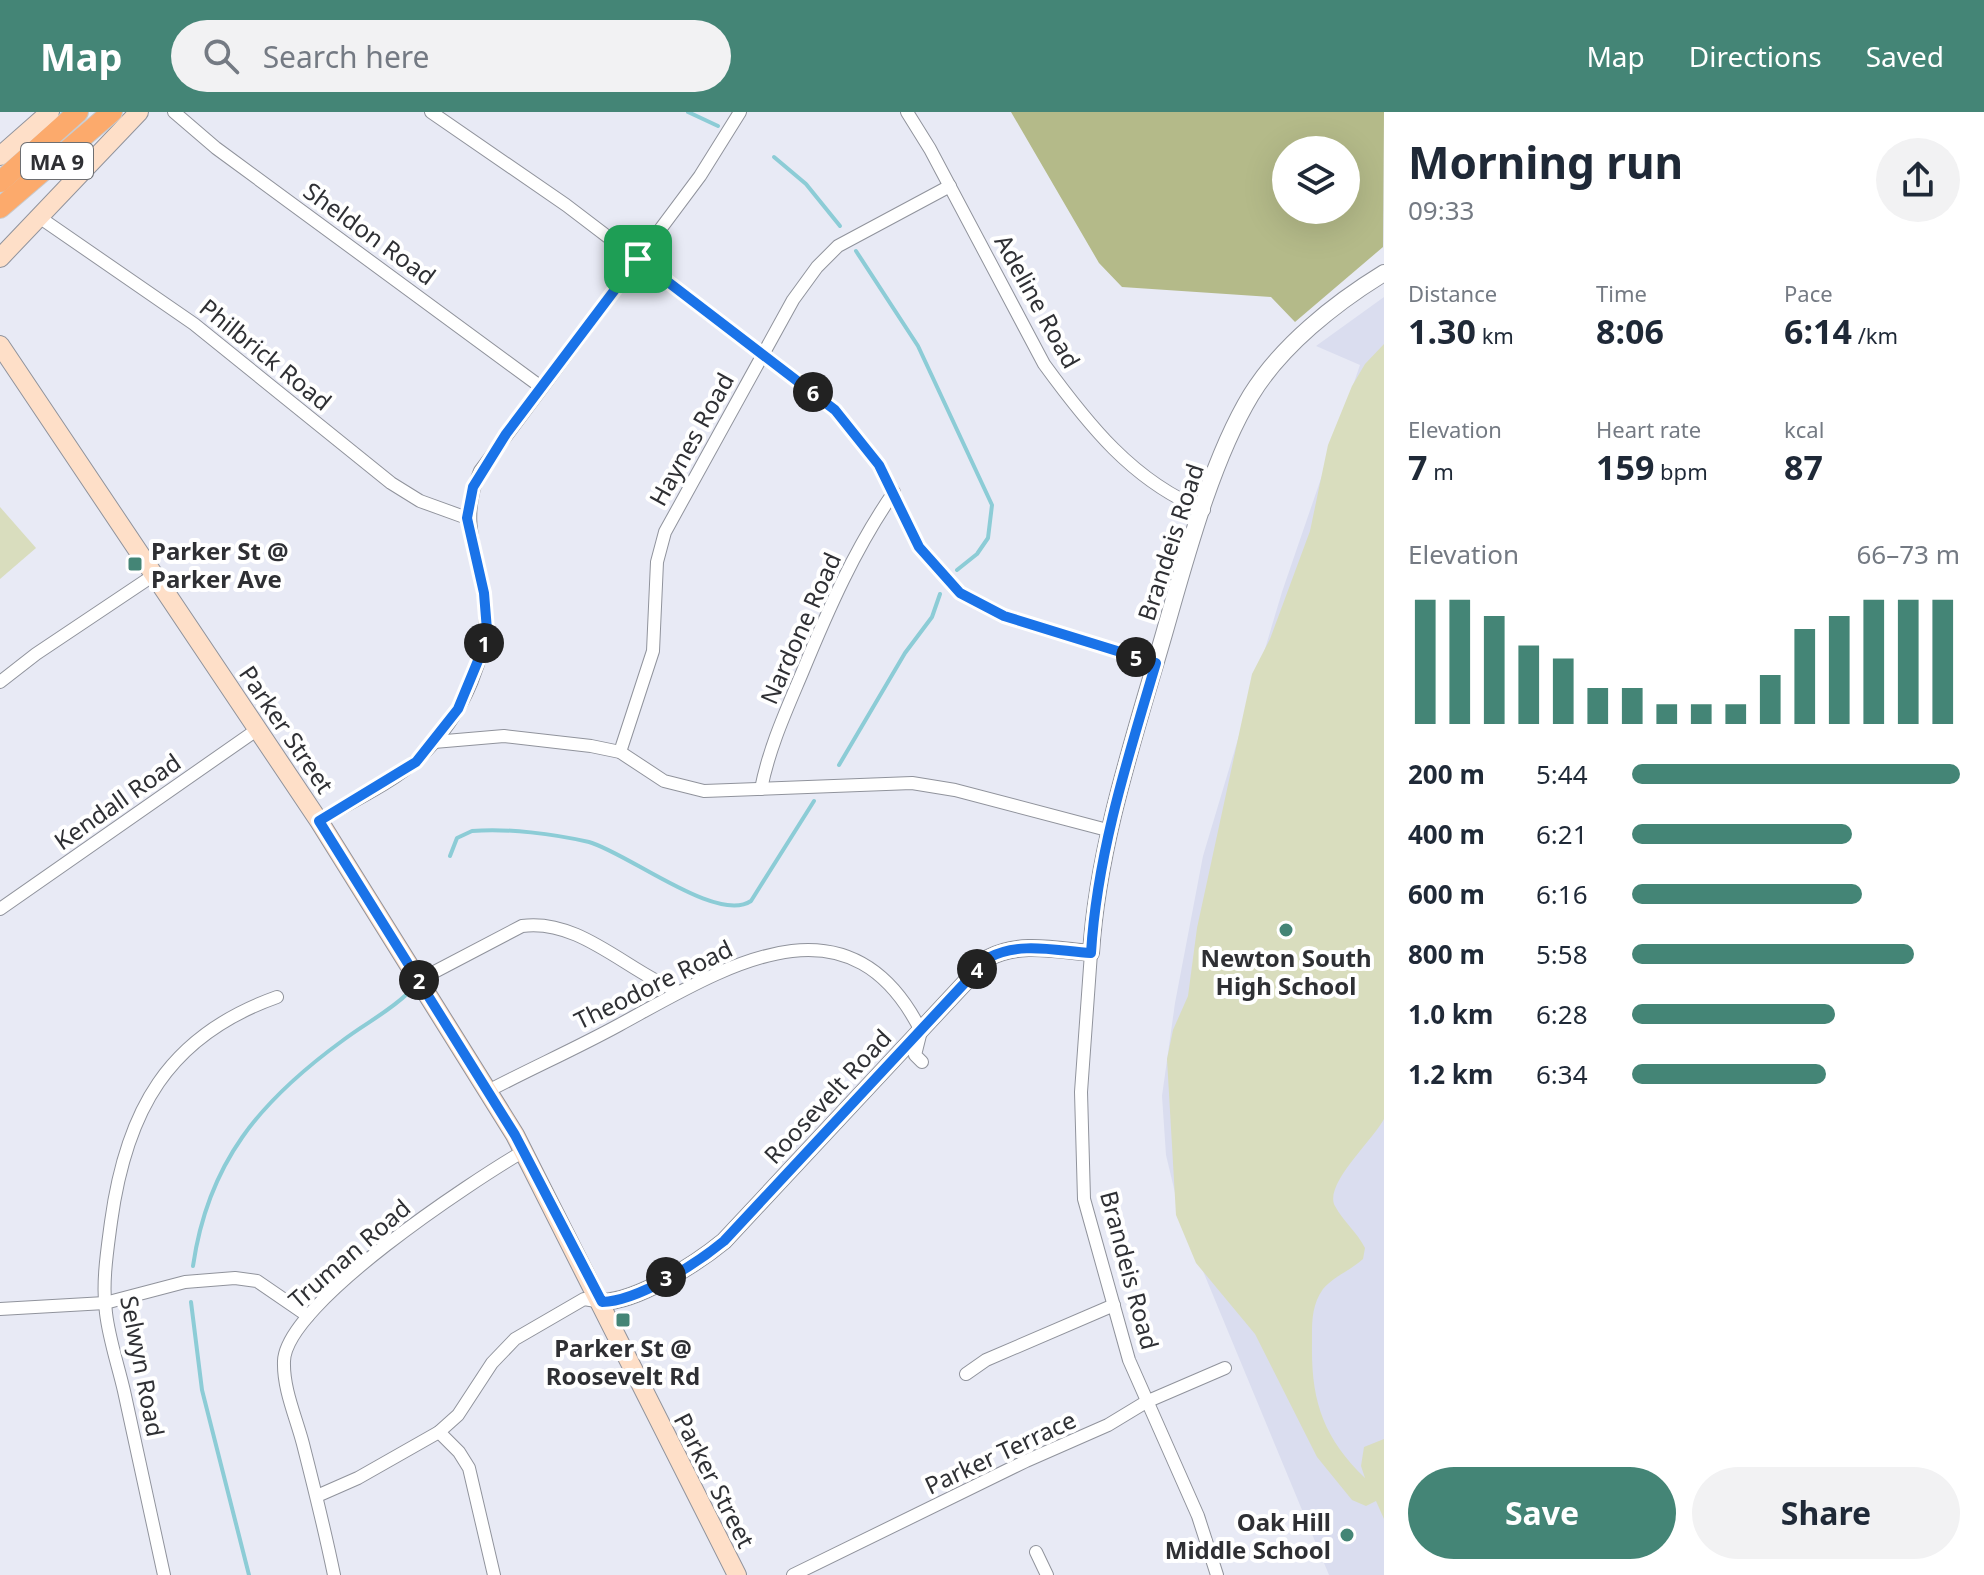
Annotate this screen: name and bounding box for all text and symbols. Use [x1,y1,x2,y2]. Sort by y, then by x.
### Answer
search box [171,20,731,92]
text: Map [40,30,123,82]
icon: search [199,34,243,78]
text: Search here [263,36,430,77]
text: Map [1586,37,1645,75]
text: Directions [1689,37,1822,75]
text: Saved [1866,37,1944,75]
text: Morning run [1408,132,1683,192]
map controls [1272,136,1360,224]
button: layers [1272,136,1360,224]
button: share [1876,138,1960,222]
road number: MA 9 [21,143,93,179]
street label: Sheldon Road [297,174,443,292]
text: 09:33 [1408,192,1474,228]
pin [604,225,672,293]
street label: Adeline Road [988,228,1088,374]
icon: arrive [616,237,660,281]
text: Distance [1408,278,1497,308]
text: Time [1596,278,1647,308]
text: Pace [1784,278,1833,308]
street label: Philbrick Road [193,291,339,417]
text: 1.30 [1408,308,1476,354]
text: 8:06 [1596,308,1664,354]
text: 6:14 [1784,308,1852,354]
text: km [1476,320,1514,350]
text: /km [1852,320,1898,350]
street label: Haynes Road [641,367,741,511]
pin: 6 [793,372,833,412]
text: 6 [807,377,819,407]
text: Elevation [1408,414,1502,444]
text: Heart rate [1596,414,1701,444]
text: kcal [1784,414,1824,444]
text: 7 [1408,444,1427,490]
text: 159 [1596,444,1654,490]
text: 87 [1784,444,1823,490]
text: m [1427,456,1454,486]
text: bpm [1654,456,1708,486]
street label: Brandeis Road [1129,459,1211,625]
place label: Parker St @ Parker Ave [151,534,289,595]
text: Elevation [1408,536,1519,572]
text: 66–73 m [1856,536,1960,572]
street label: Nardone Road [752,547,848,709]
marker: Parker St @ Parker Ave [126,555,144,573]
pin: 1 [464,623,504,663]
text: 1 [478,628,490,658]
pin: 5 [1116,637,1156,677]
text: 5 [1130,642,1142,672]
street label: Parker Street [232,659,342,800]
street label: Kendall Road [47,745,187,857]
text: 200 m [1408,756,1485,792]
text: 5:44 [1536,756,1588,792]
text: 400 m [1408,816,1485,852]
text: 6:21 [1536,816,1588,852]
text: 600 m [1408,876,1485,912]
text: 6:16 [1536,876,1588,912]
marker: Newton South High School [1277,921,1295,939]
street label: Theodore Road [568,931,738,1037]
text: 800 m [1408,936,1485,972]
text: 5:58 [1536,936,1588,972]
place label: Newton South High School [1201,941,1372,1002]
pin: 4 [957,949,997,989]
text: 4 [971,954,983,984]
pin: 2 [399,960,439,1000]
text: 2 [413,965,425,995]
text: 1.0 km [1408,996,1493,1032]
text: 6:28 [1536,996,1588,1032]
street label: Roosevelt Road [756,1021,898,1171]
text: 1.2 km [1408,1056,1493,1092]
text: 6:34 [1536,1056,1588,1092]
street label: Brandeis Road [1093,1187,1167,1353]
street label: Truman Road [281,1191,417,1315]
pin: 3 [646,1257,686,1297]
text: 3 [660,1262,672,1292]
street label: Selwyn Road [113,1293,173,1439]
marker: Parker St @ Roosevelt Rd [614,1311,632,1329]
place label: Parker St @ Roosevelt Rd [546,1331,700,1392]
street label: Parker Terrace [919,1403,1081,1501]
street label: Parker Street [667,1407,763,1553]
button: Save [1408,1467,1676,1559]
button: Share [1692,1467,1960,1559]
place label: Oak Hill Middle School [1165,1505,1331,1566]
marker: Oak Hill Middle School [1338,1526,1356,1544]

